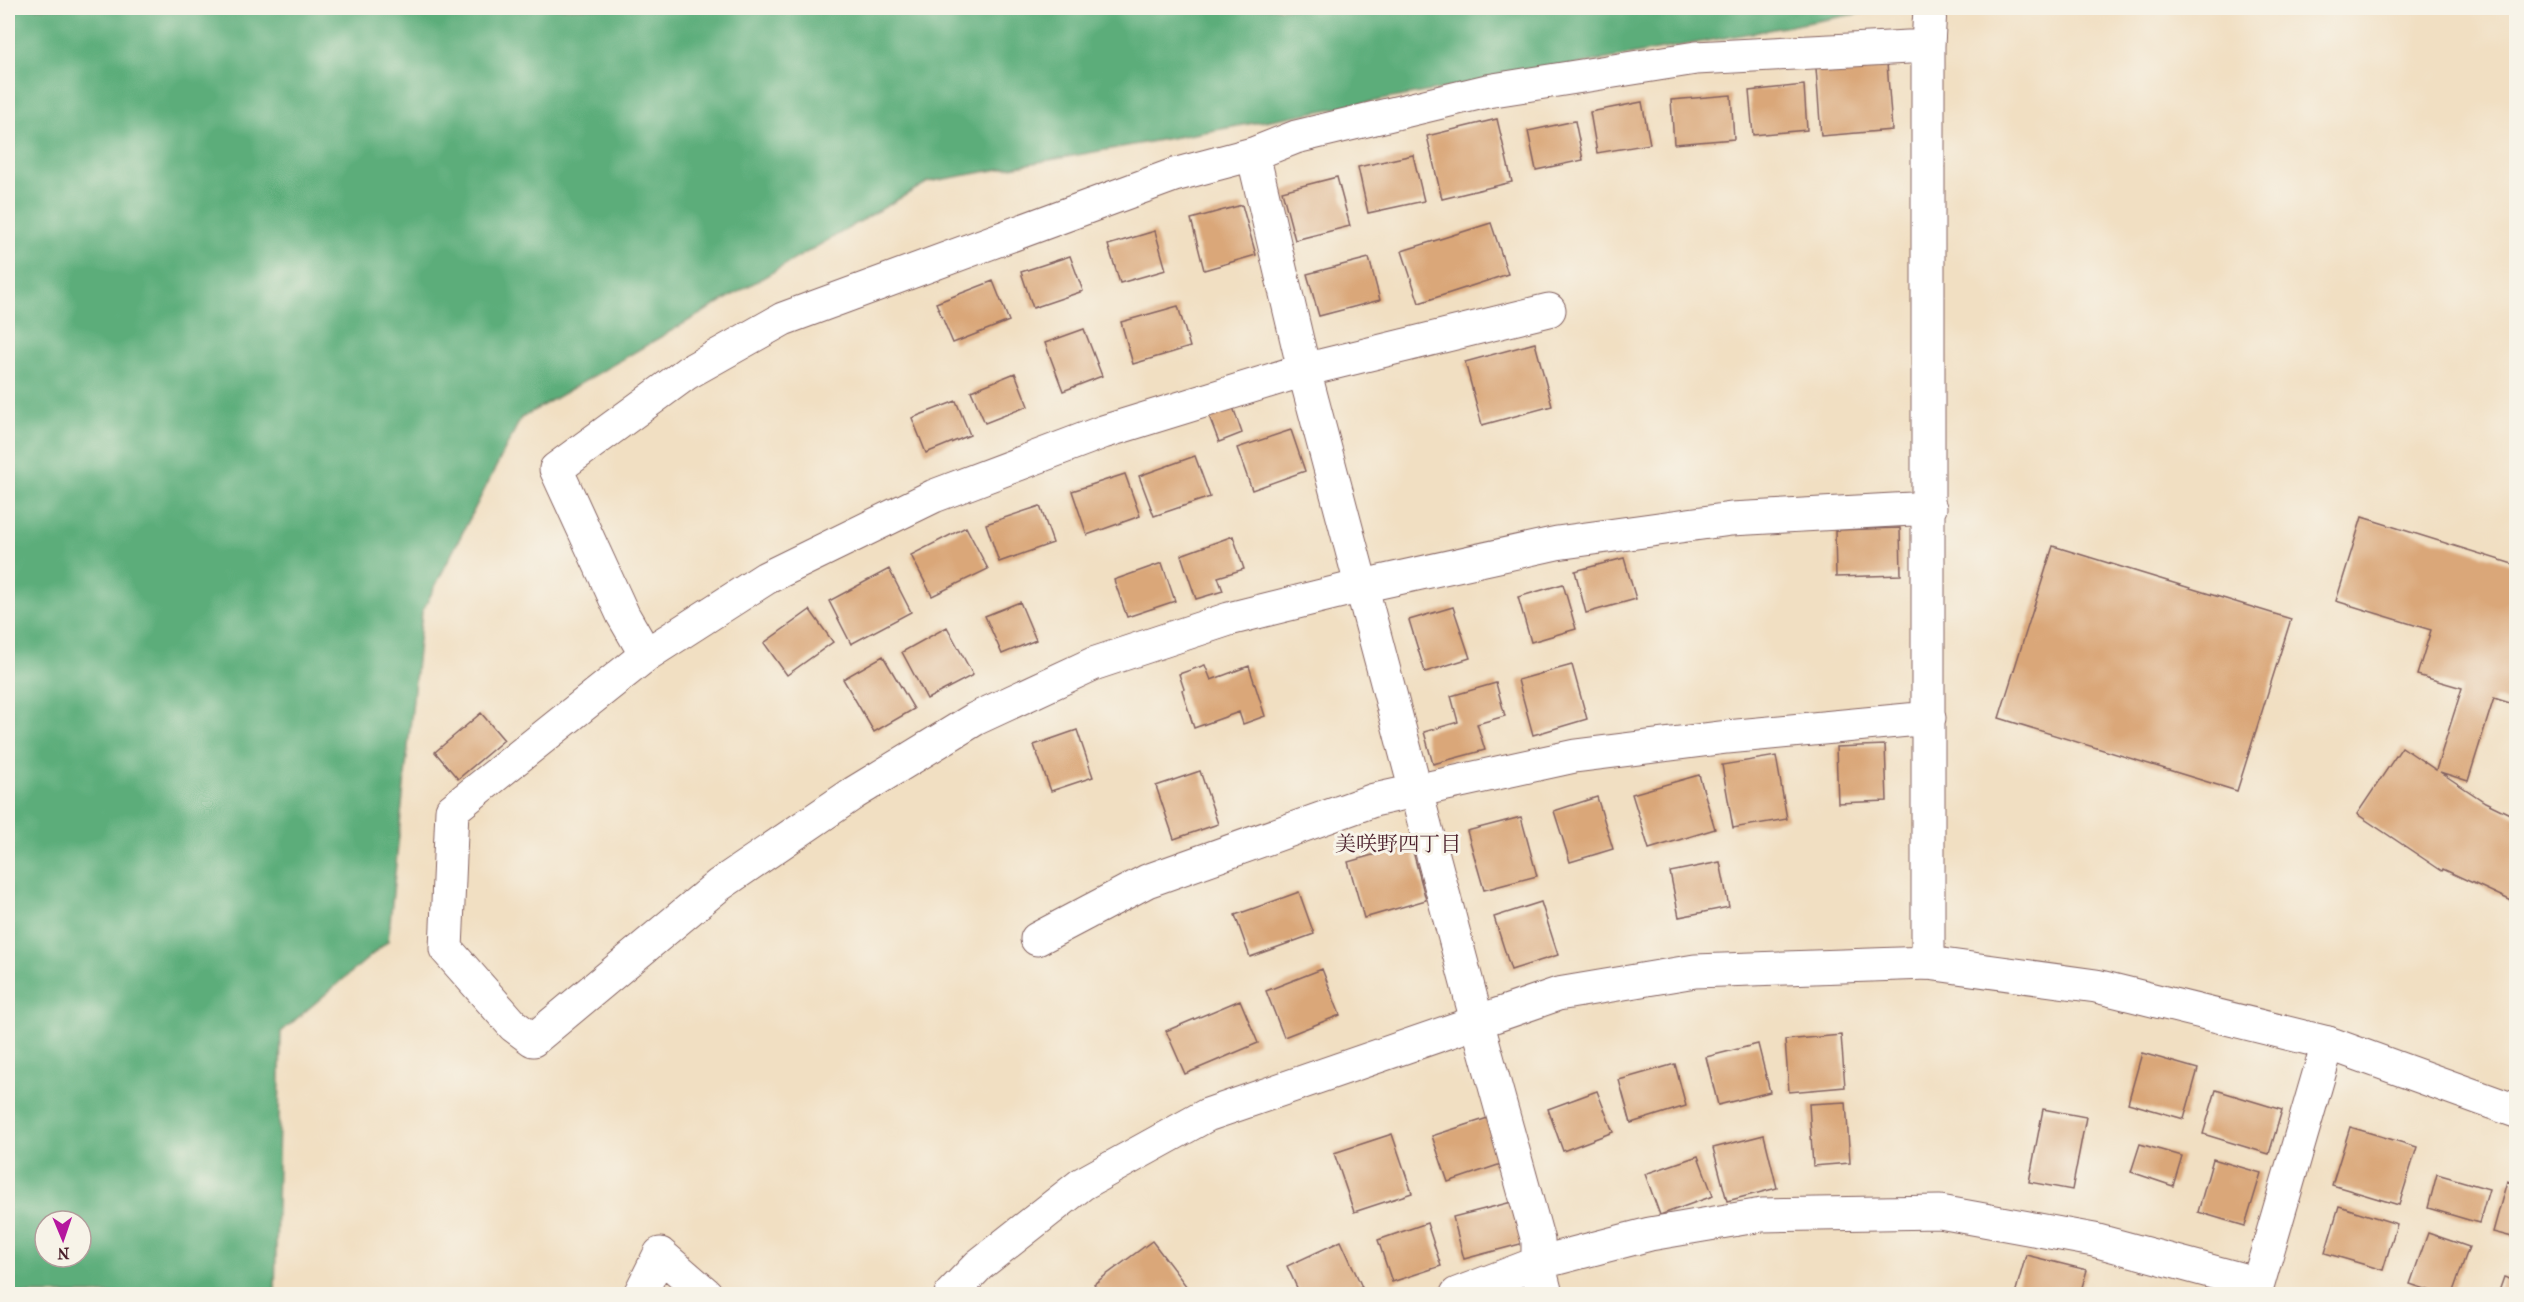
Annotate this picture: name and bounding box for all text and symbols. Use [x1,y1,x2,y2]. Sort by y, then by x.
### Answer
district label: 美咲野四丁目 [1335,832,1461,856]
north arrow [33,1209,93,1269]
text: N [56,1244,70,1263]

